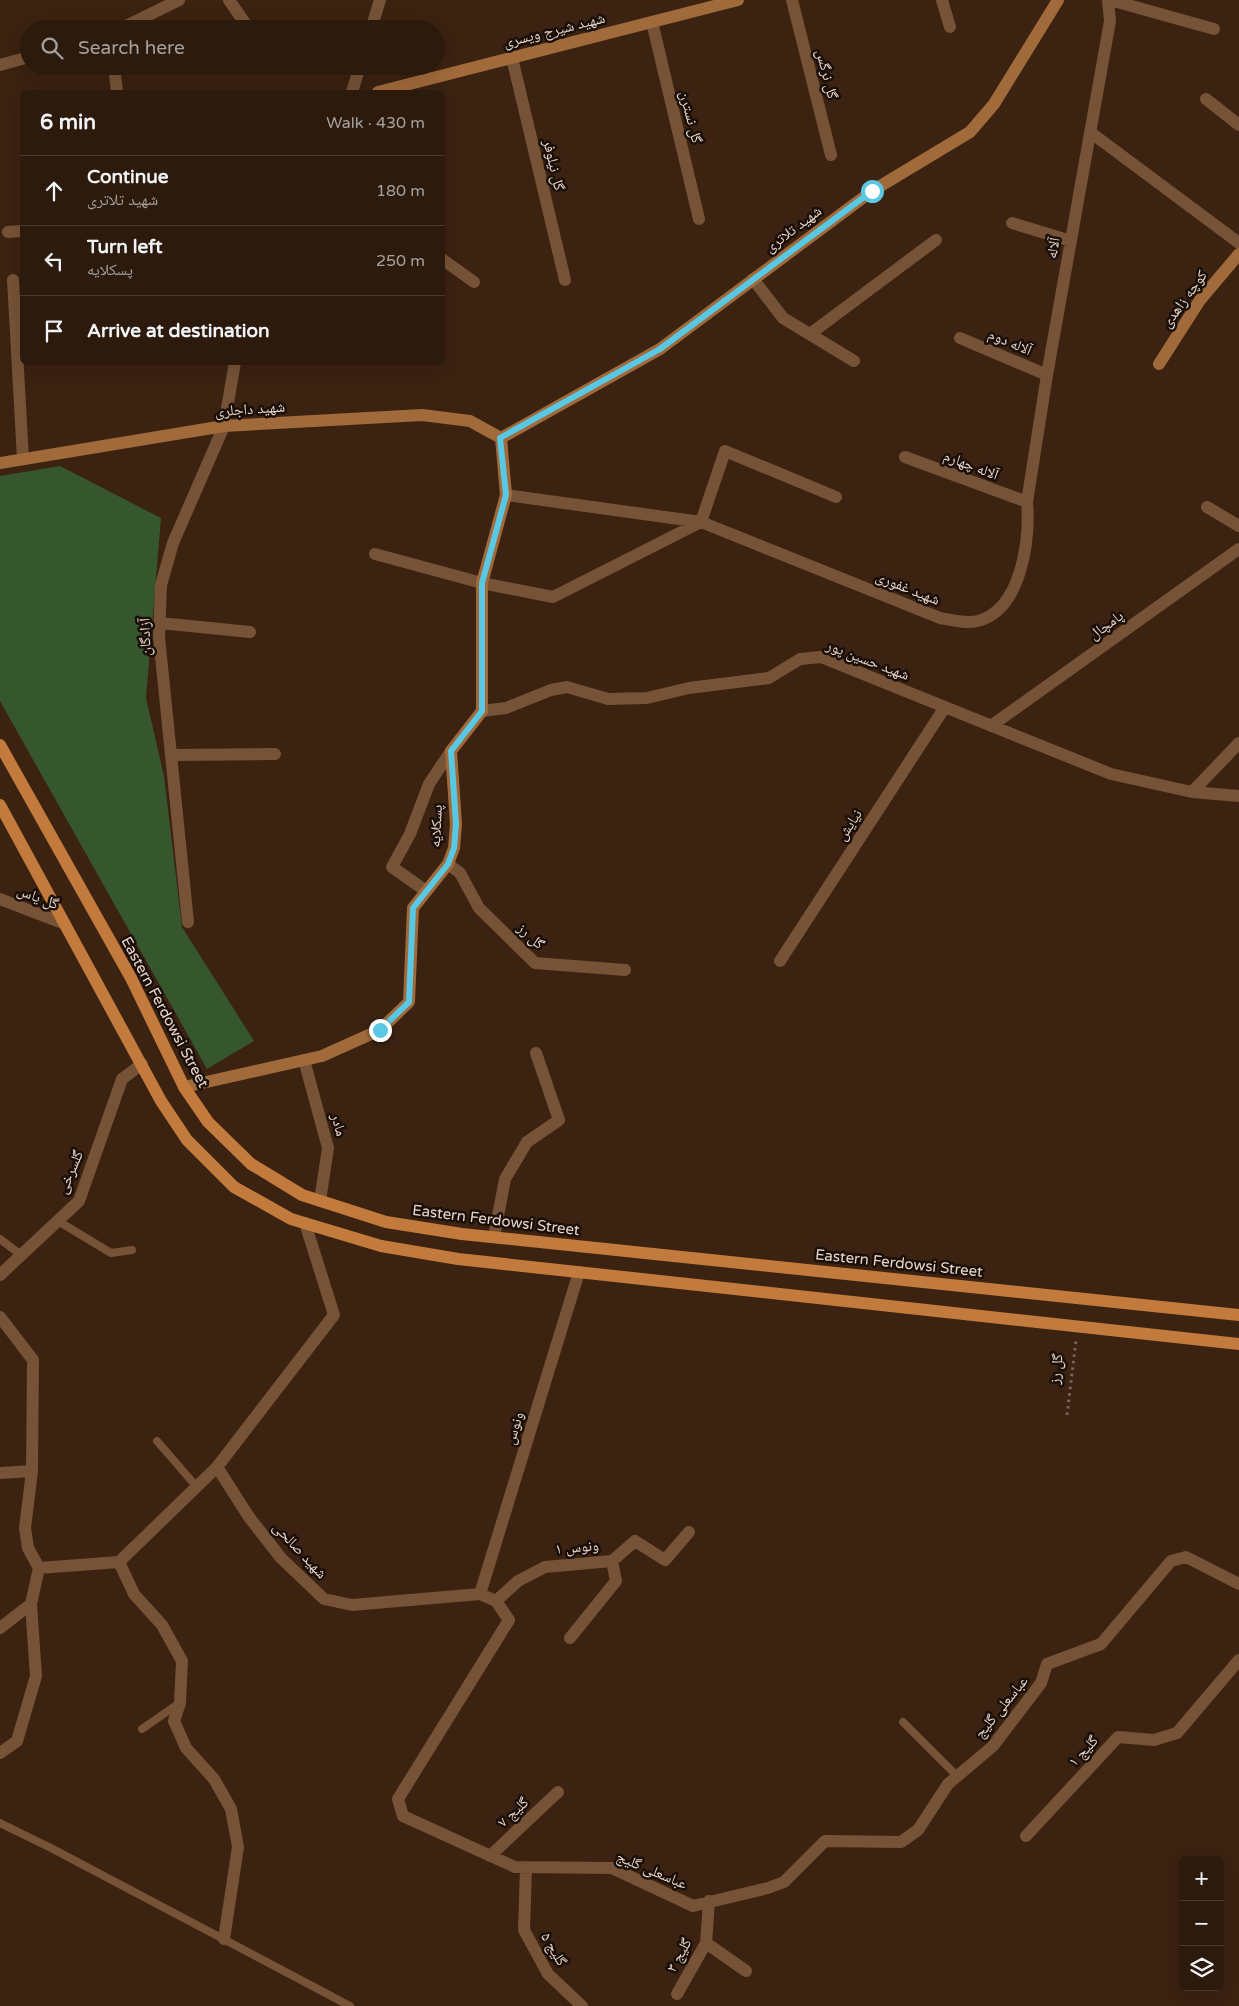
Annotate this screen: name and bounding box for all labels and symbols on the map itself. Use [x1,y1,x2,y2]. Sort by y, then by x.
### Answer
street label: شهید شیرج ویسری [501,9,607,52]
street label: گل نرگس [811,47,842,101]
street label: گل نسترن [675,89,706,146]
street label: گل نیلوفر [538,137,569,193]
route start [861,180,884,203]
street label: شهید تلاتری [761,202,826,257]
street label: آلاله [1042,235,1064,260]
street label: کوچه زاهدی [1157,267,1212,332]
street label: آلاله دوم [985,325,1036,361]
street label: شهید داجلری [214,398,286,421]
street label: آلاله چهارم [941,446,1002,485]
street label: شهید غفوری [873,567,943,610]
street label: پامچال [1085,606,1127,644]
street label: آزادگان [135,616,156,656]
street label: شهید حسین پور [823,636,912,685]
street label: پسکلایه [426,804,446,848]
street label: نیایش [832,806,867,845]
street label: گل یاس [14,881,62,914]
street label: گل رز [512,918,549,954]
street label: Eastern Ferdowsi Street [117,933,213,1091]
route end [369,1019,392,1042]
street label: مادر [327,1111,351,1138]
street label: گلسرخی [53,1147,88,1197]
street label: Eastern Ferdowsi Street [411,1201,581,1239]
street label: Eastern Ferdowsi Street [814,1245,984,1281]
street label: گل رز [1045,1352,1068,1386]
street label: ونوس [501,1409,528,1447]
street label: شهید صالحی [268,1518,331,1583]
street label: ونوس ۱ [554,1536,600,1559]
street label: عباسعلی گلیج [970,1672,1033,1742]
street label: گلیج ۱ [1064,1731,1103,1771]
street label: گلیج ۷ [494,1793,533,1832]
street label: عباسعلی گلیج [614,1847,690,1894]
street label: گلیج ۵ [536,1929,571,1970]
street label: گلیج ۳ [662,1935,697,1976]

